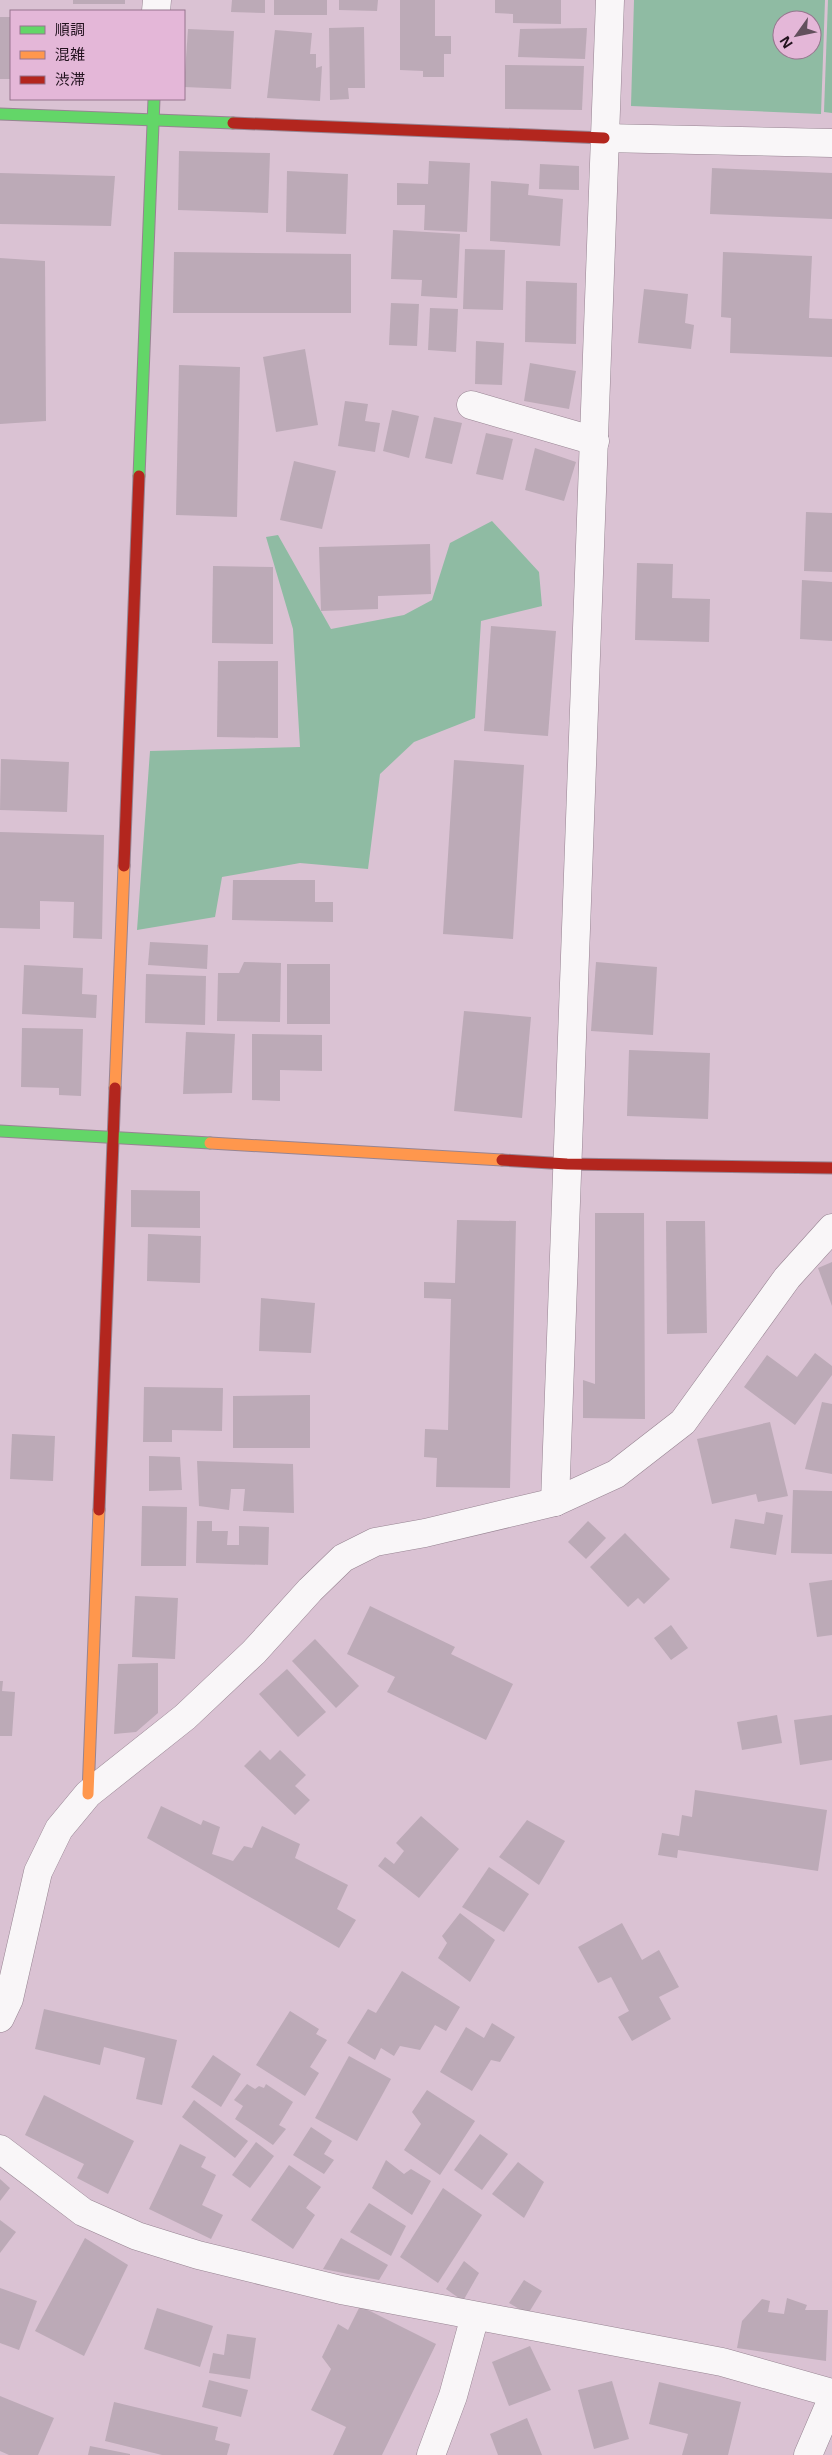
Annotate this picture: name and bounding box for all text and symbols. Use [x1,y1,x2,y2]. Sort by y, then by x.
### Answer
legend [10,10,185,100]
north arrow [772,10,822,60]
text: 順調 [55,19,85,39]
text: N [775,32,797,52]
text: 混雑 [55,44,85,64]
text: 渋滞 [55,69,85,89]

